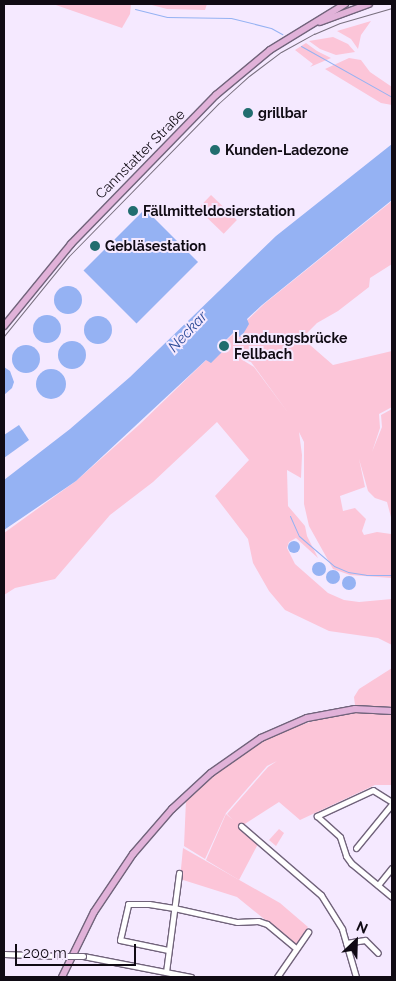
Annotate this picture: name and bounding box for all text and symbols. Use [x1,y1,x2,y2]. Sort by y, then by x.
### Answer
place label: grillbar [258,105,307,121]
street label: Cannstatter Straße [92,106,188,202]
marker: grillbar [242,107,254,119]
place label: Kunden-Ladezone [225,142,349,158]
marker: Kunden-Ladezone [209,144,221,156]
place label: Fällmitteldosierstation [143,203,295,219]
marker: Fällmitteldosierstation [127,205,139,217]
place label: Gebläsestation [105,238,206,254]
marker: Gebläsestation [89,240,101,252]
water label: Neckar [165,308,211,356]
place label: Landungsbrücke Fellbach [234,330,347,362]
marker: Landungsbrücke Fellbach [218,340,230,352]
north arrow [331,916,381,966]
text: N [354,918,370,937]
scale bar [18,934,139,966]
text: 200 m [23,944,67,962]

